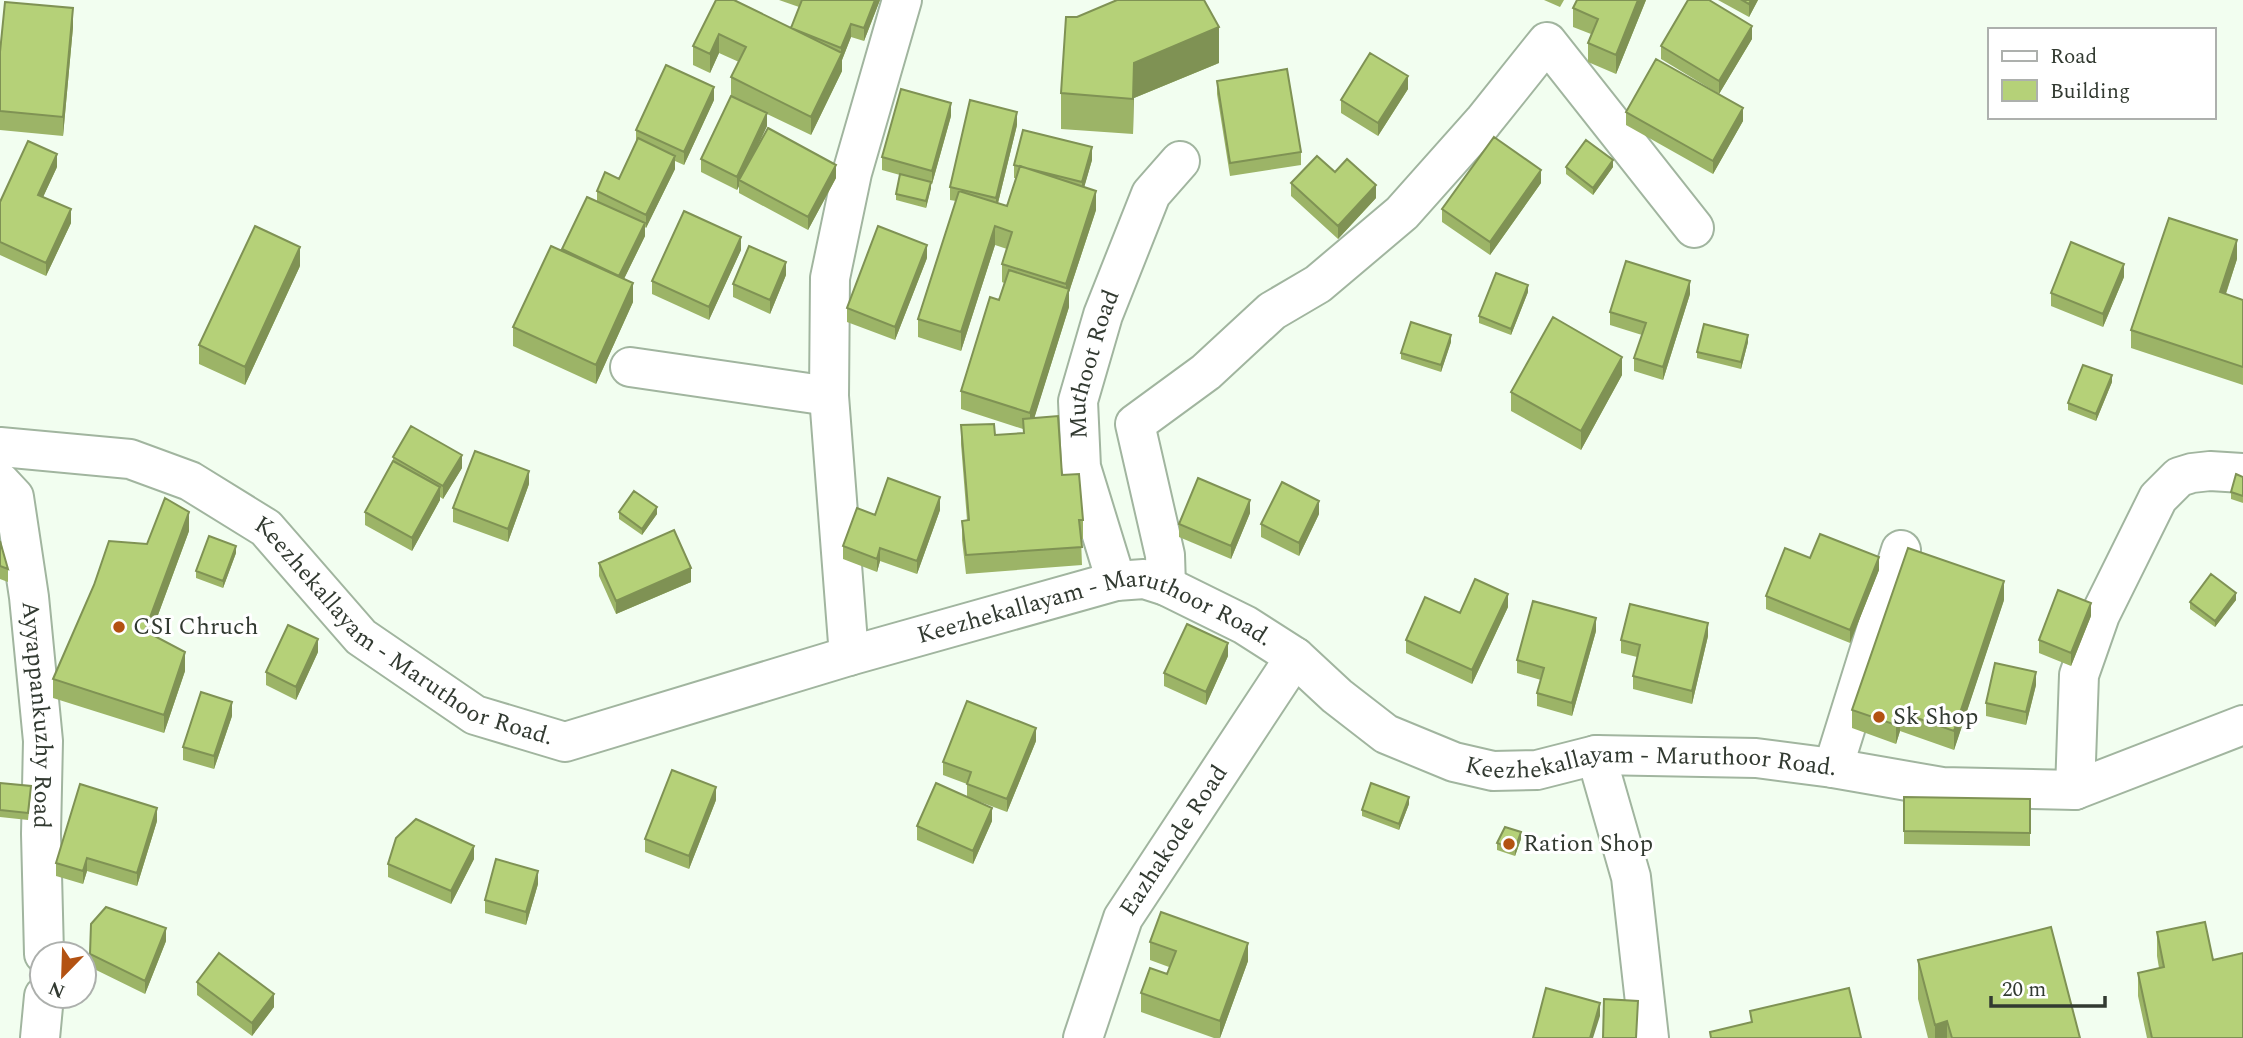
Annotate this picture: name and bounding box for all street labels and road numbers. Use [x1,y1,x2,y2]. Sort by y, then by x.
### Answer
street label: Muthoot Road [1060,284,1129,440]
street label: Keezhekallayam - Maruthoor Road. [247,507,557,755]
street label: Ayyappankuzhy Road [11,599,61,829]
street label: Keezhekallayam - Maruthoor Road. [906,626,1280,662]
street label: Keezhekallayam - Maruthoor Road. [1461,737,1840,789]
street label: Eazhakode Road [1111,758,1237,924]

